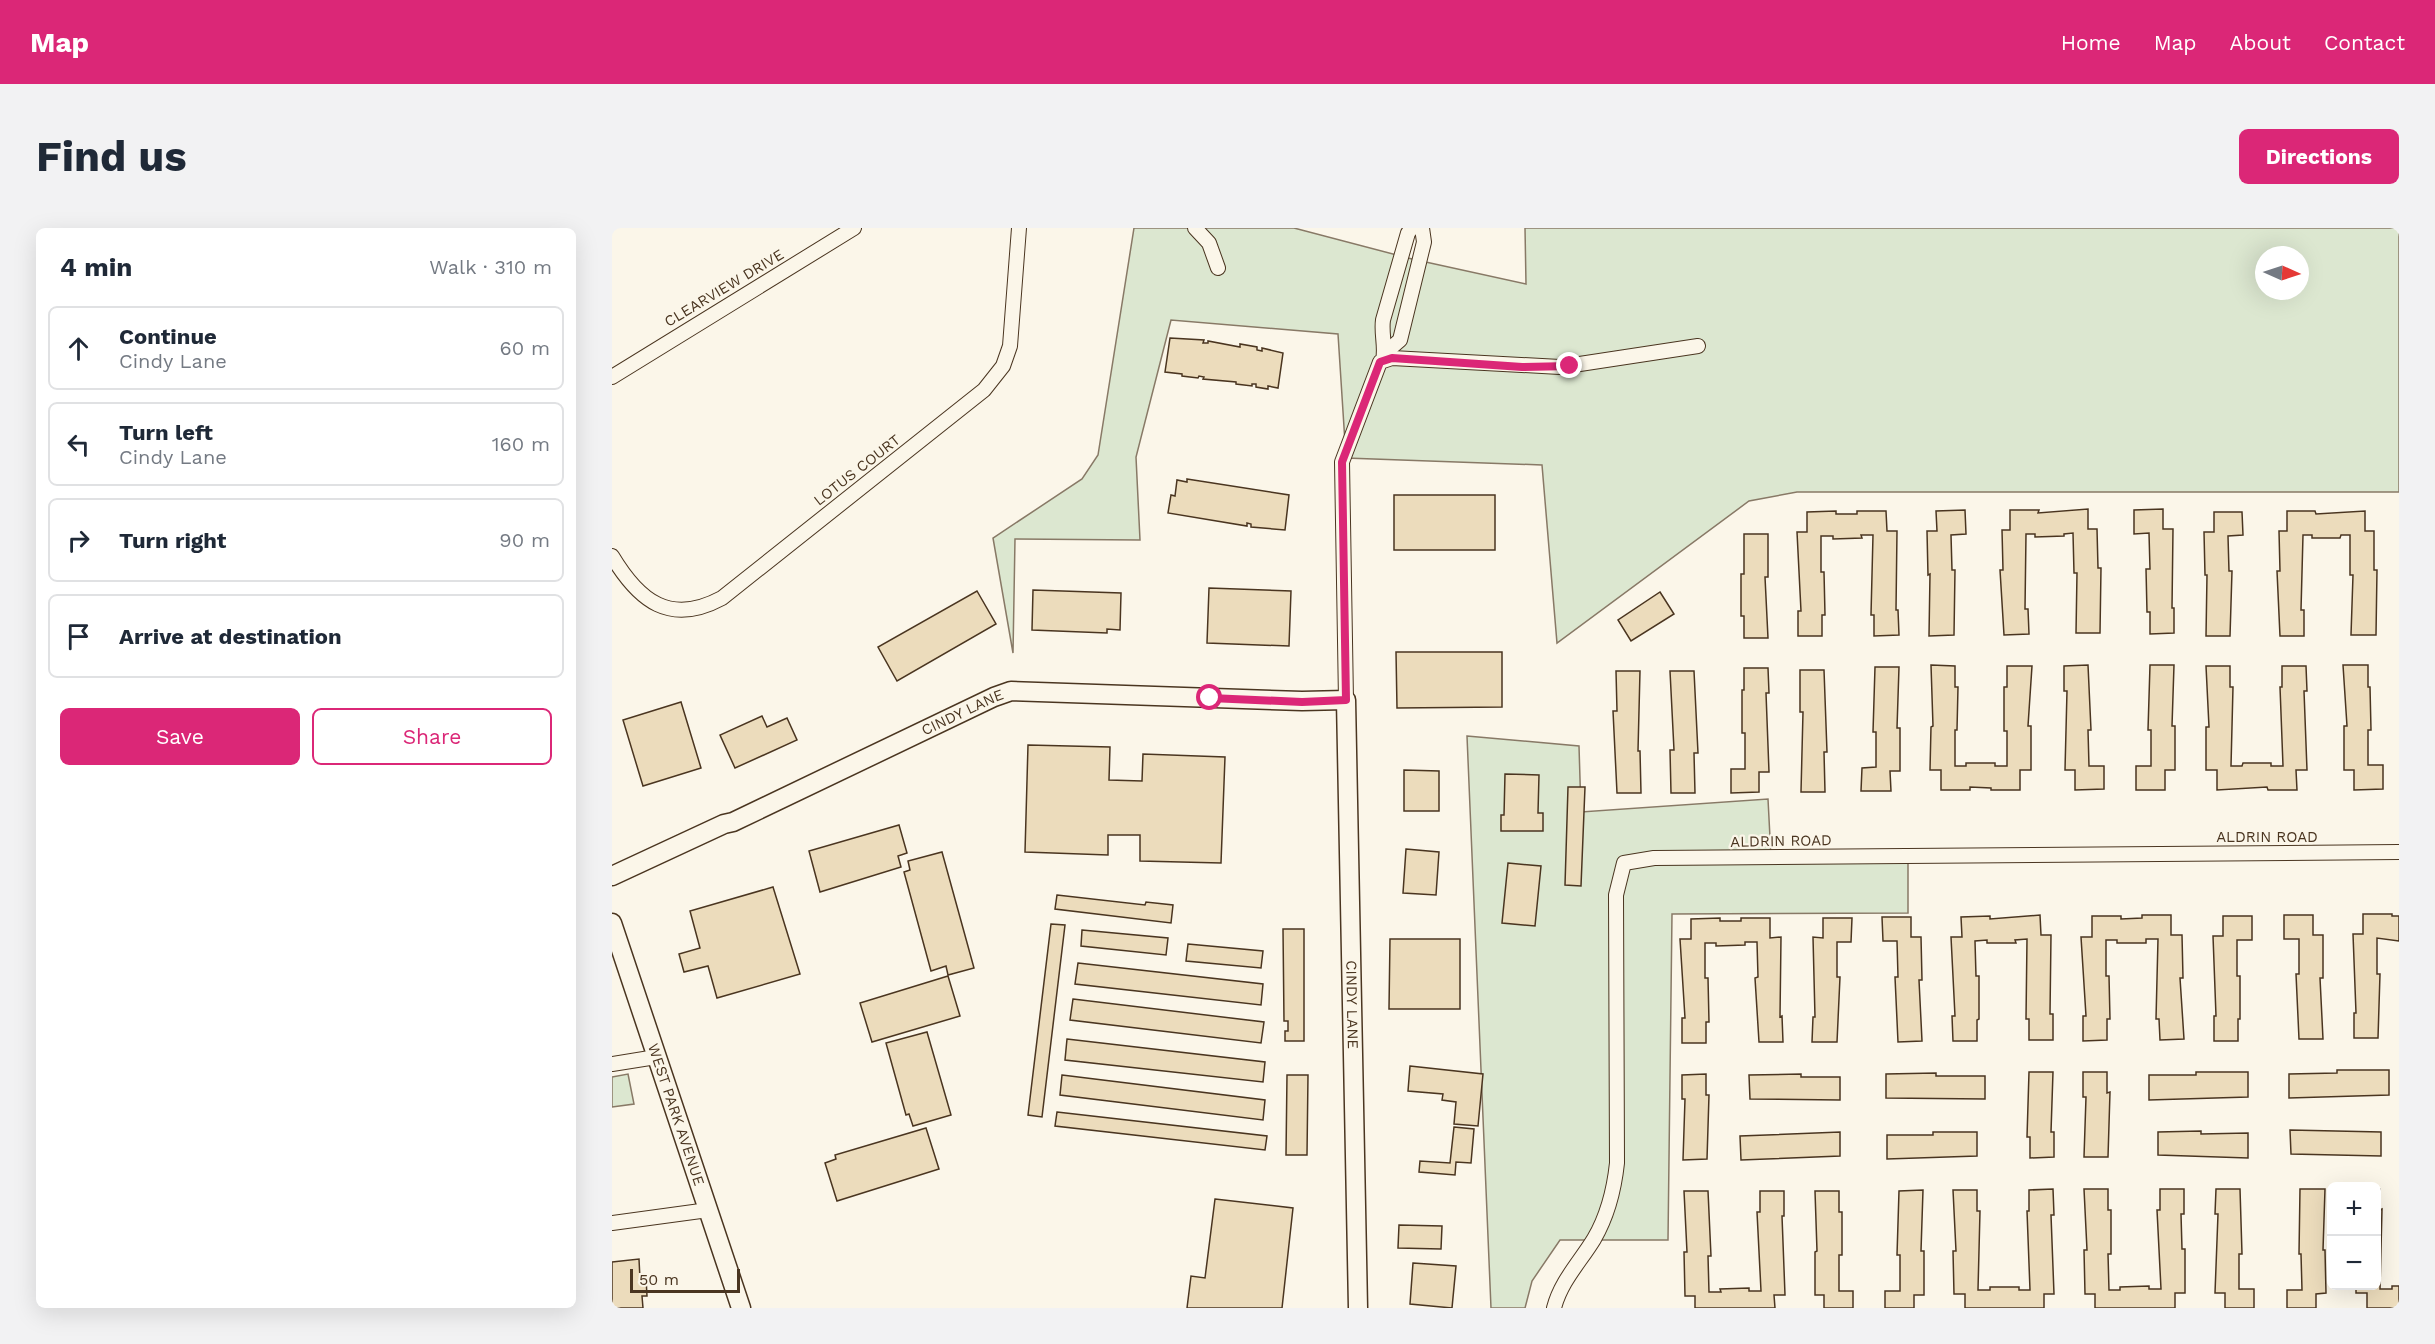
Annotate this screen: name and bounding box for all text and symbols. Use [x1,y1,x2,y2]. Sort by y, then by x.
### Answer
text: Map [30,26,89,59]
text: Home [2061,30,2121,55]
text: Map [2154,30,2197,55]
text: About [2230,30,2291,55]
text: Contact [2324,30,2405,55]
button: Directions [2239,129,2399,184]
text: Find us [36,132,187,181]
street label: CLEARVIEW DRIVE [661,245,787,331]
north arrow [2255,246,2309,300]
text: 4 min [60,252,132,282]
text: Walk · 310 m [429,255,552,279]
text: Continue [119,324,217,349]
icon: ahead [62,332,95,365]
text: 60 m [500,336,550,360]
text: Cindy Lane [119,349,227,373]
route end [1556,352,1582,378]
text: Turn left [119,420,213,445]
icon: left [62,428,95,461]
street label: LOTUS COURT [810,431,904,509]
text: 160 m [492,432,550,456]
text: Cindy Lane [119,445,227,469]
icon: right [62,524,95,557]
text: Turn right [119,528,226,553]
text: 90 m [499,528,550,552]
icon: arrive [62,620,95,653]
text: Arrive at destination [119,624,342,649]
route start [1196,684,1222,710]
street label: CINDY LANE [918,685,1006,739]
button: Save [60,708,300,765]
button: Share [312,708,552,765]
street label: ALDRIN ROAD [2216,828,2318,846]
street label: ALDRIN ROAD [1730,831,1832,851]
street label: CINDY LANE [1342,960,1362,1049]
street label: WEST PARK AVENUE [644,1041,708,1188]
map controls [2327,1182,2381,1290]
button: + [2327,1182,2381,1236]
button: − [2327,1236,2381,1290]
scale bar [630,1266,740,1294]
text: 50 m [639,1270,679,1289]

